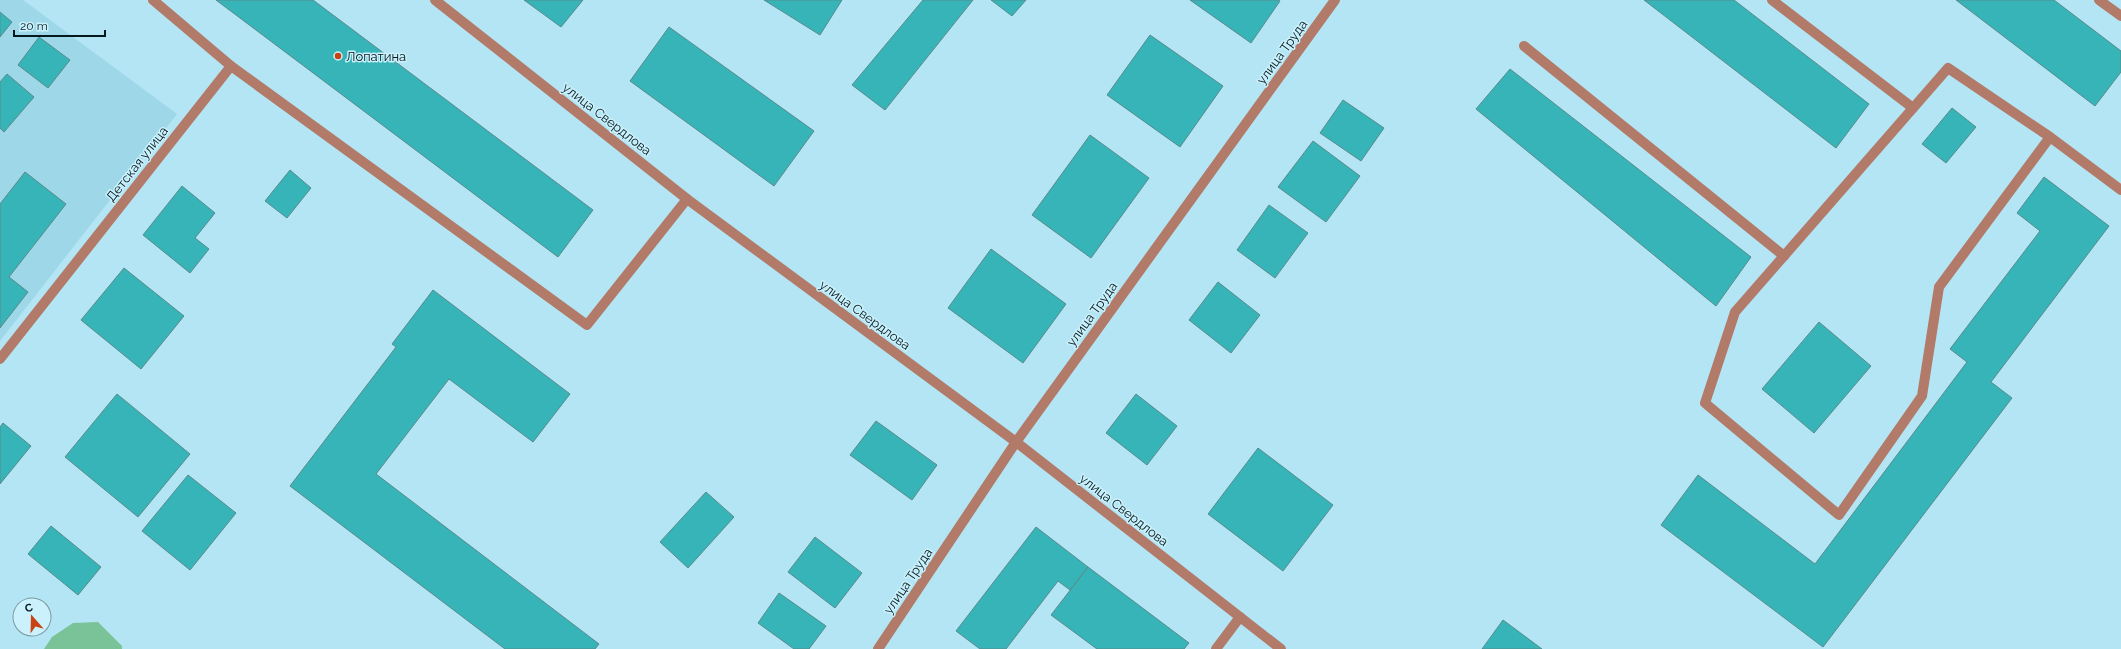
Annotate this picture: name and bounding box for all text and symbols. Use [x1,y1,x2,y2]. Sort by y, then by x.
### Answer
scale bar [14,12,105,38]
street label: улица Труда [1254,17,1310,87]
text: 20 m [20,19,48,33]
place label: Лопатина [346,49,406,64]
marker: Лопатина [333,51,343,61]
street label: улица Свердлова [560,80,654,158]
street label: Детская улица [103,124,171,204]
street label: улица Свердлова [817,277,913,353]
street label: улица Труда [1064,279,1120,349]
street label: улица Свердлова [1077,471,1171,549]
street label: улица Труда [881,545,935,617]
north arrow [12,597,52,637]
text: С [23,601,35,615]

